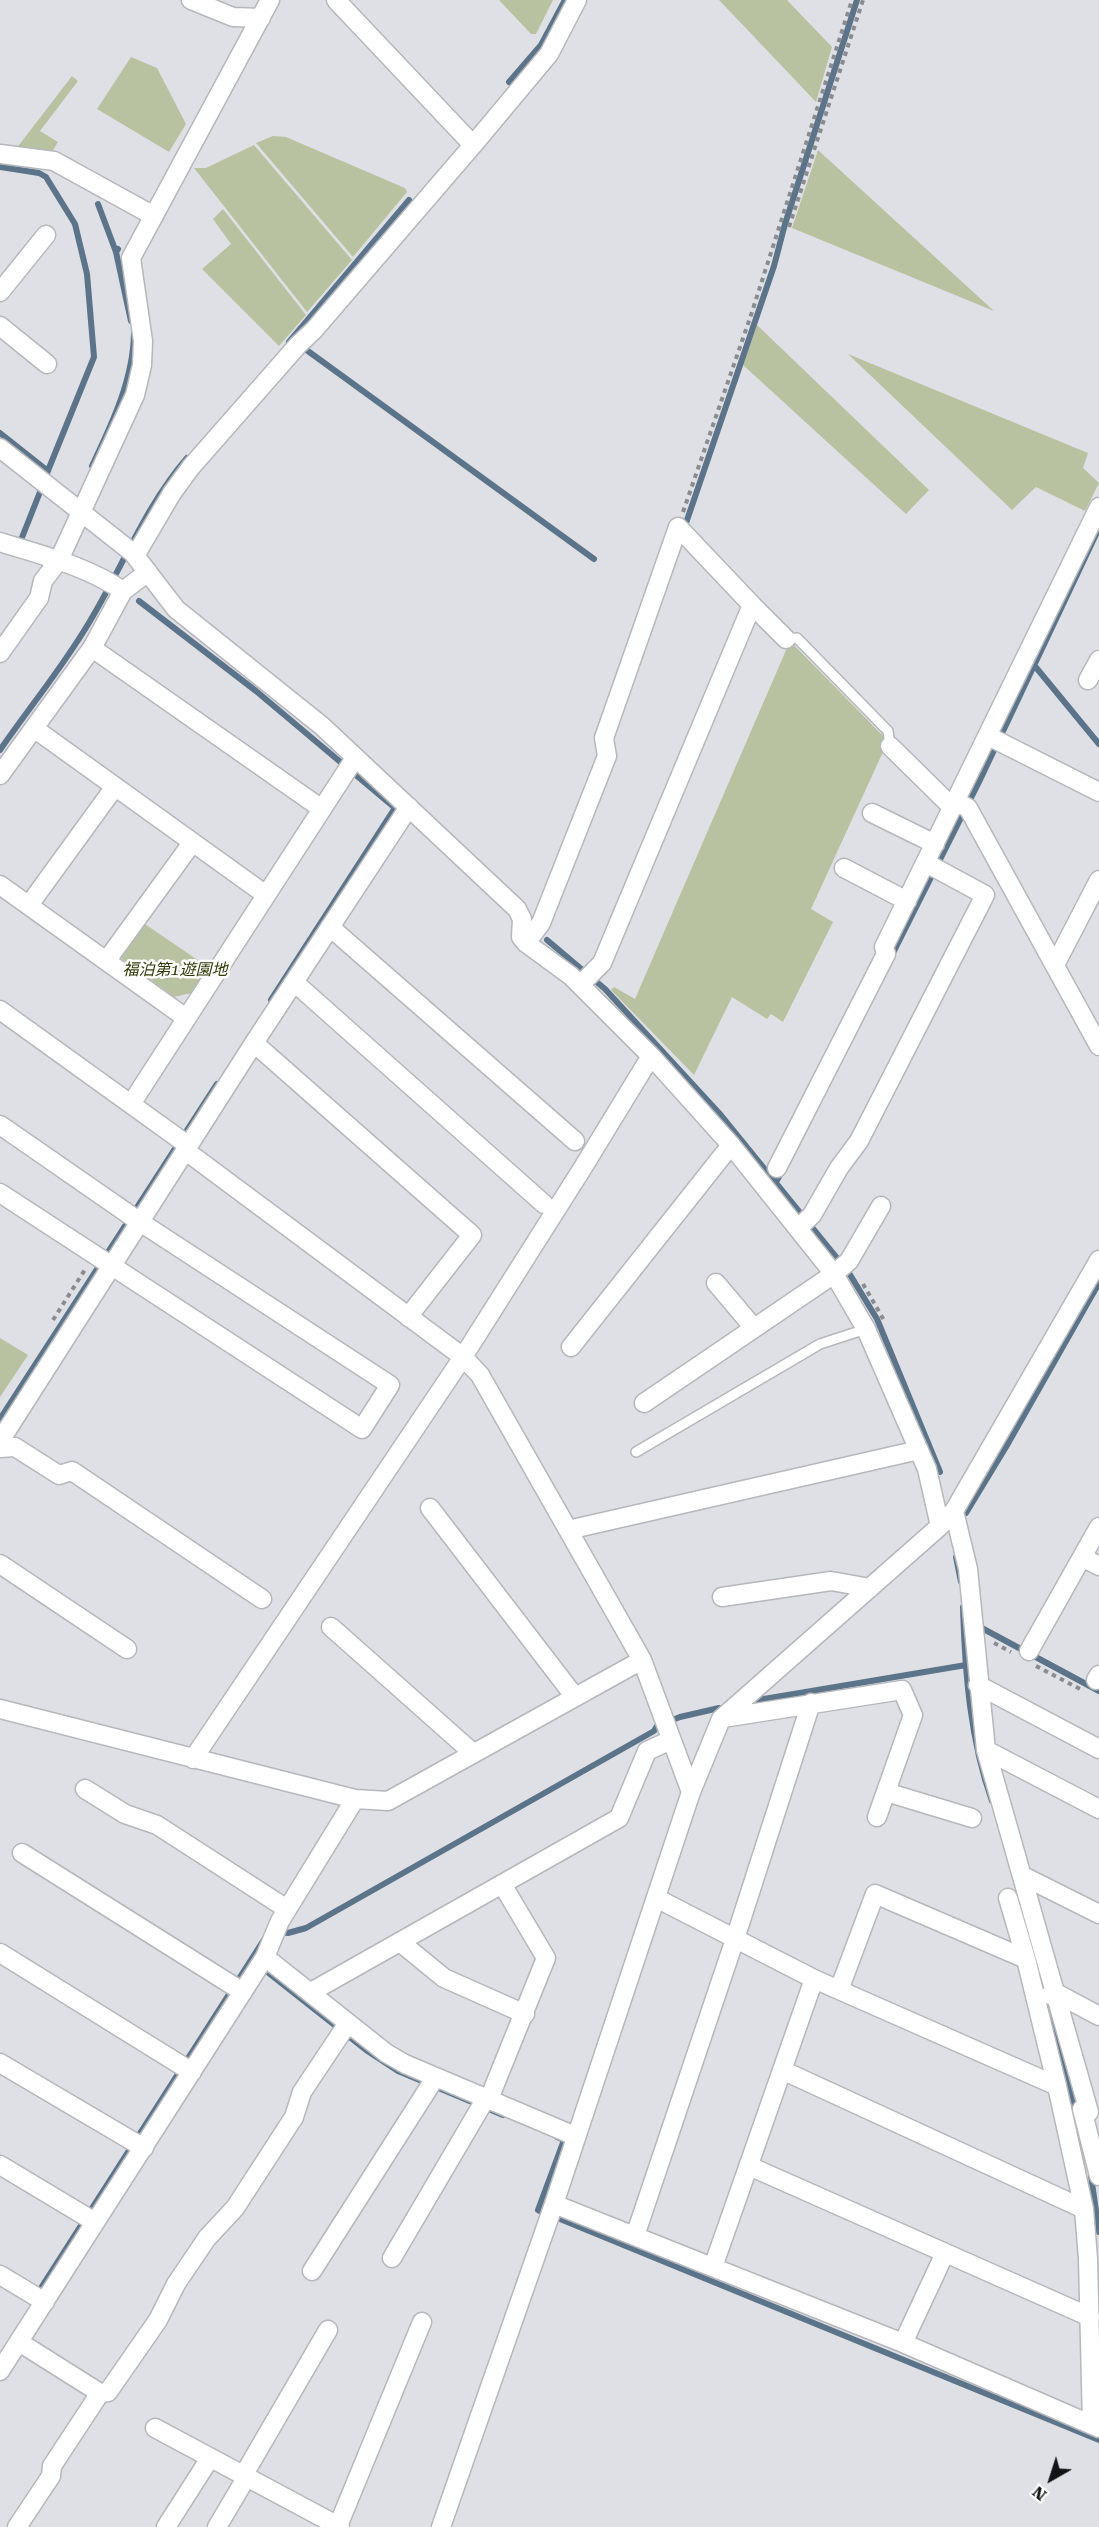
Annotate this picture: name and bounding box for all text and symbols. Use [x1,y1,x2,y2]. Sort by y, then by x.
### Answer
park label: 福泊第1遊園地 [123,960,227,980]
north arrow [1021,2449,1081,2509]
text: N [1029,2482,1050,2505]

